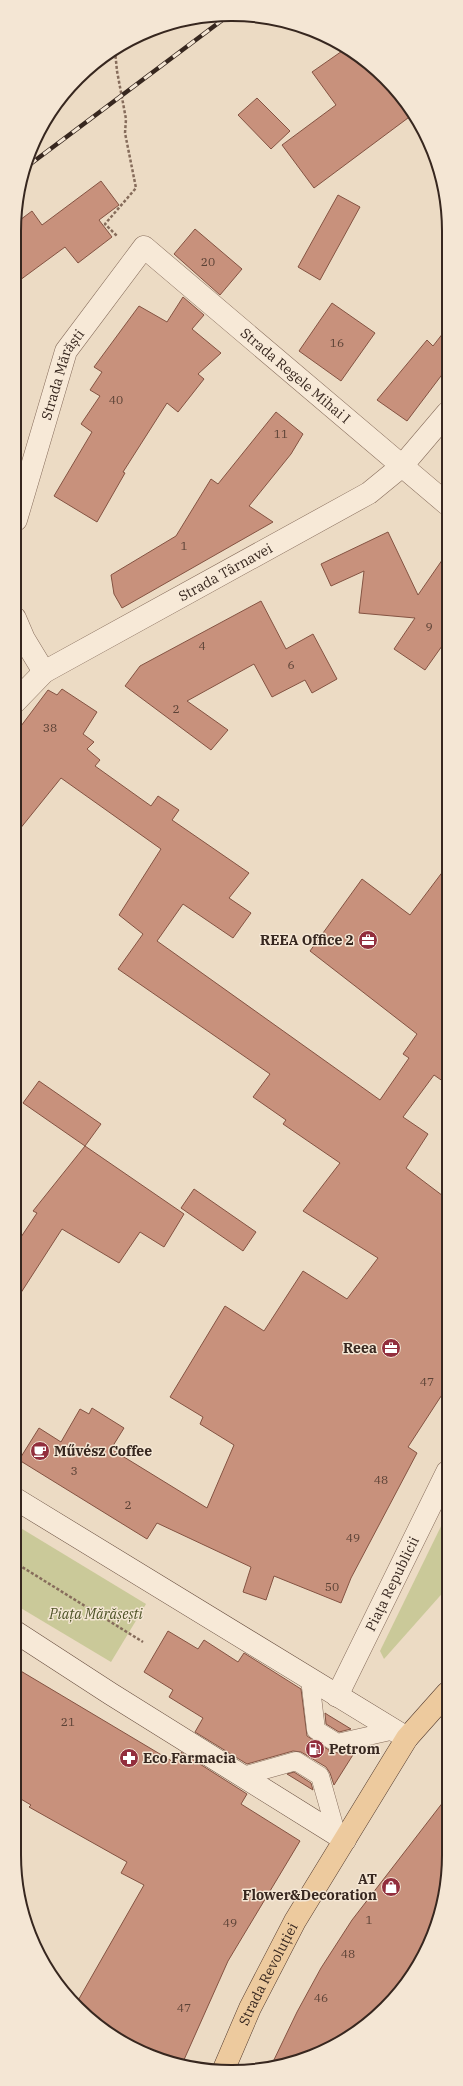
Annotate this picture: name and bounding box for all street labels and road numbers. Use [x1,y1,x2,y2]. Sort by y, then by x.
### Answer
street label: Strada Regele Mihai I [237,324,354,427]
street label: Strada Mărăști [37,326,88,422]
street label: Strada Târnavei [175,539,275,605]
street label: Piața Republicii [361,1533,423,1634]
street label: Strada Revoluției [235,1920,302,2028]

